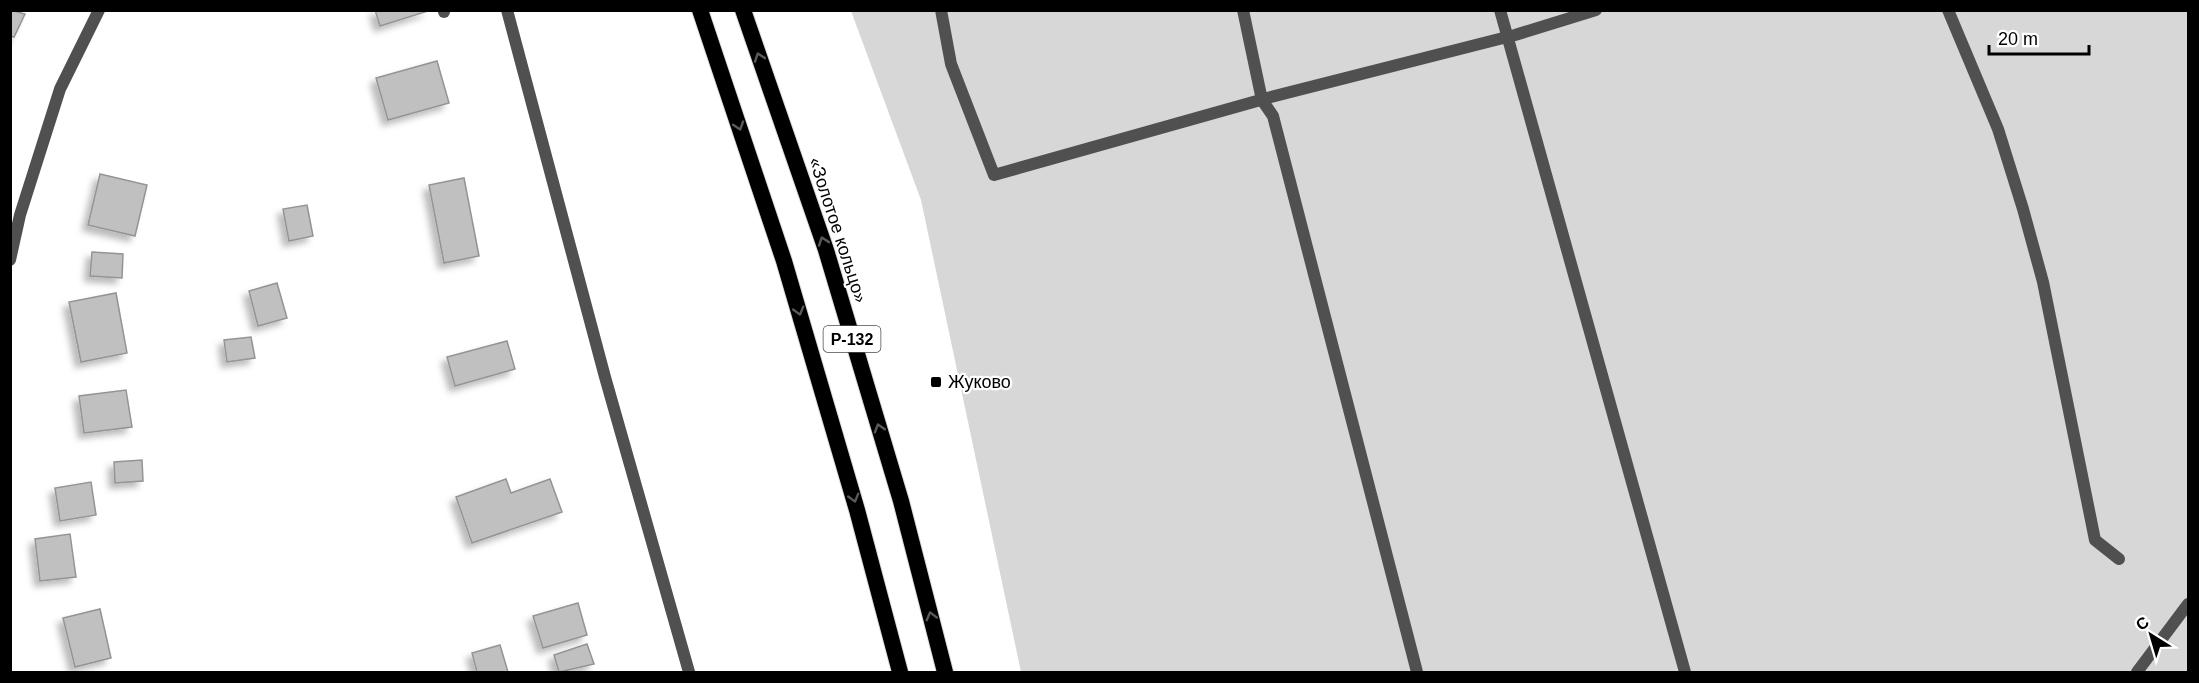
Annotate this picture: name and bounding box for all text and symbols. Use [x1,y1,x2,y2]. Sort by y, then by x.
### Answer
scale bar [1989,18,2090,56]
text: 20 m [1998,29,2038,49]
one-way arrow [754,52,767,63]
one-way arrow [731,120,744,131]
street label: «Золотое кольцо» [805,155,871,305]
one-way arrow [817,236,830,247]
one-way arrow [792,305,804,316]
road number: Р-132 [824,326,880,352]
place label: Жуково [948,372,1011,392]
marker: Жуково [929,375,943,389]
one-way arrow [874,423,886,434]
one-way arrow [847,492,859,503]
north arrow [2121,605,2181,665]
one-way arrow [925,611,938,621]
text: С [2133,613,2152,634]

